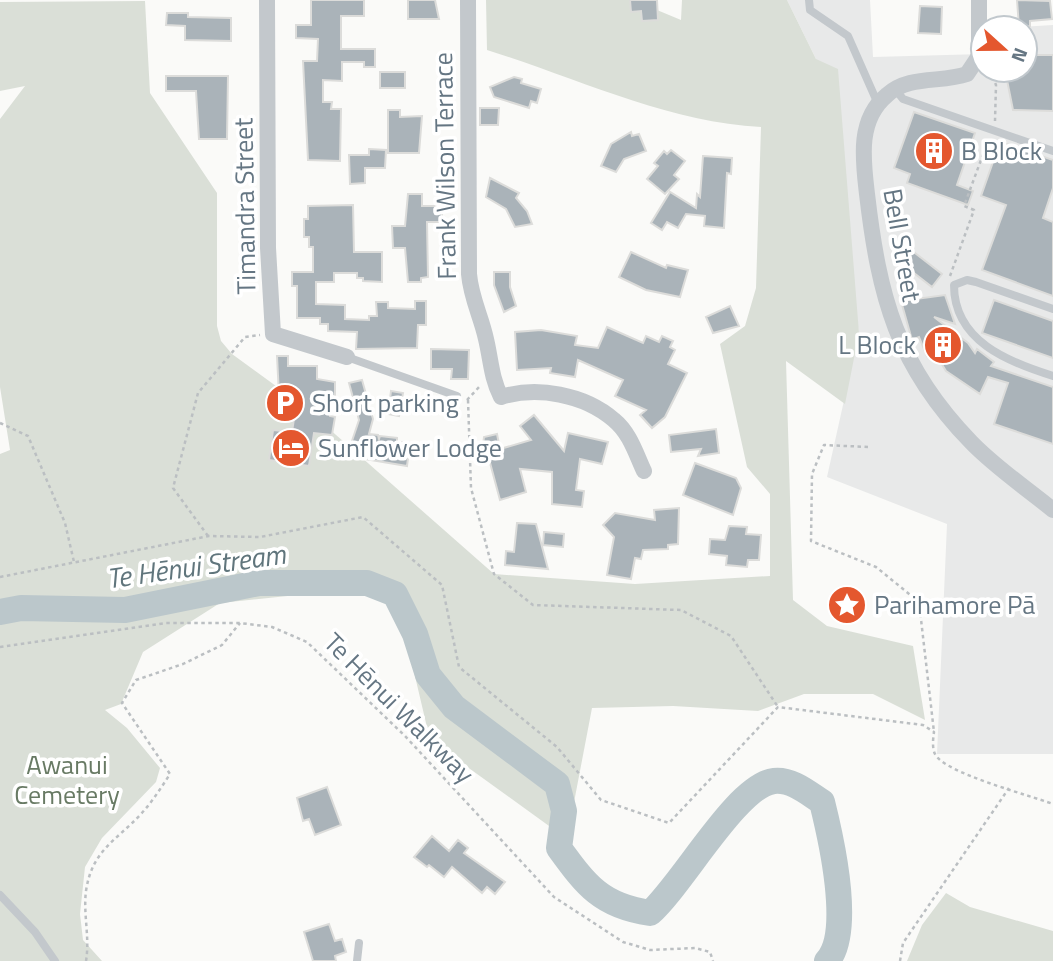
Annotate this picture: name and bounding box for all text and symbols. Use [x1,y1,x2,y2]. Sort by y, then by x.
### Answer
north arrow [969,14,1039,84]
text: N [1004,44,1036,67]
street label: Frank Wilson Terrace [423,52,466,280]
street label: Timandra Street [223,117,266,295]
building icon: B Block [913,130,955,172]
place label: B Block [961,131,1042,170]
street label: Bell Street [873,185,932,304]
building icon: L Block [922,324,964,366]
place label: L Block [838,325,916,364]
parking icon: Short parking [264,382,306,424]
place label: Short parking [312,383,459,422]
hotel icon: Sunflower Lodge [270,427,312,469]
place label: Sunflower Lodge [318,428,502,467]
water label: Te Hēnui Stream [104,532,289,599]
place icon: Parihamore Pā [826,584,868,626]
place label: Parihamore Pā [874,585,1035,624]
street label: Te Hēnui Walkway [315,623,484,792]
park label: Awanui Cemetery [14,745,120,814]

